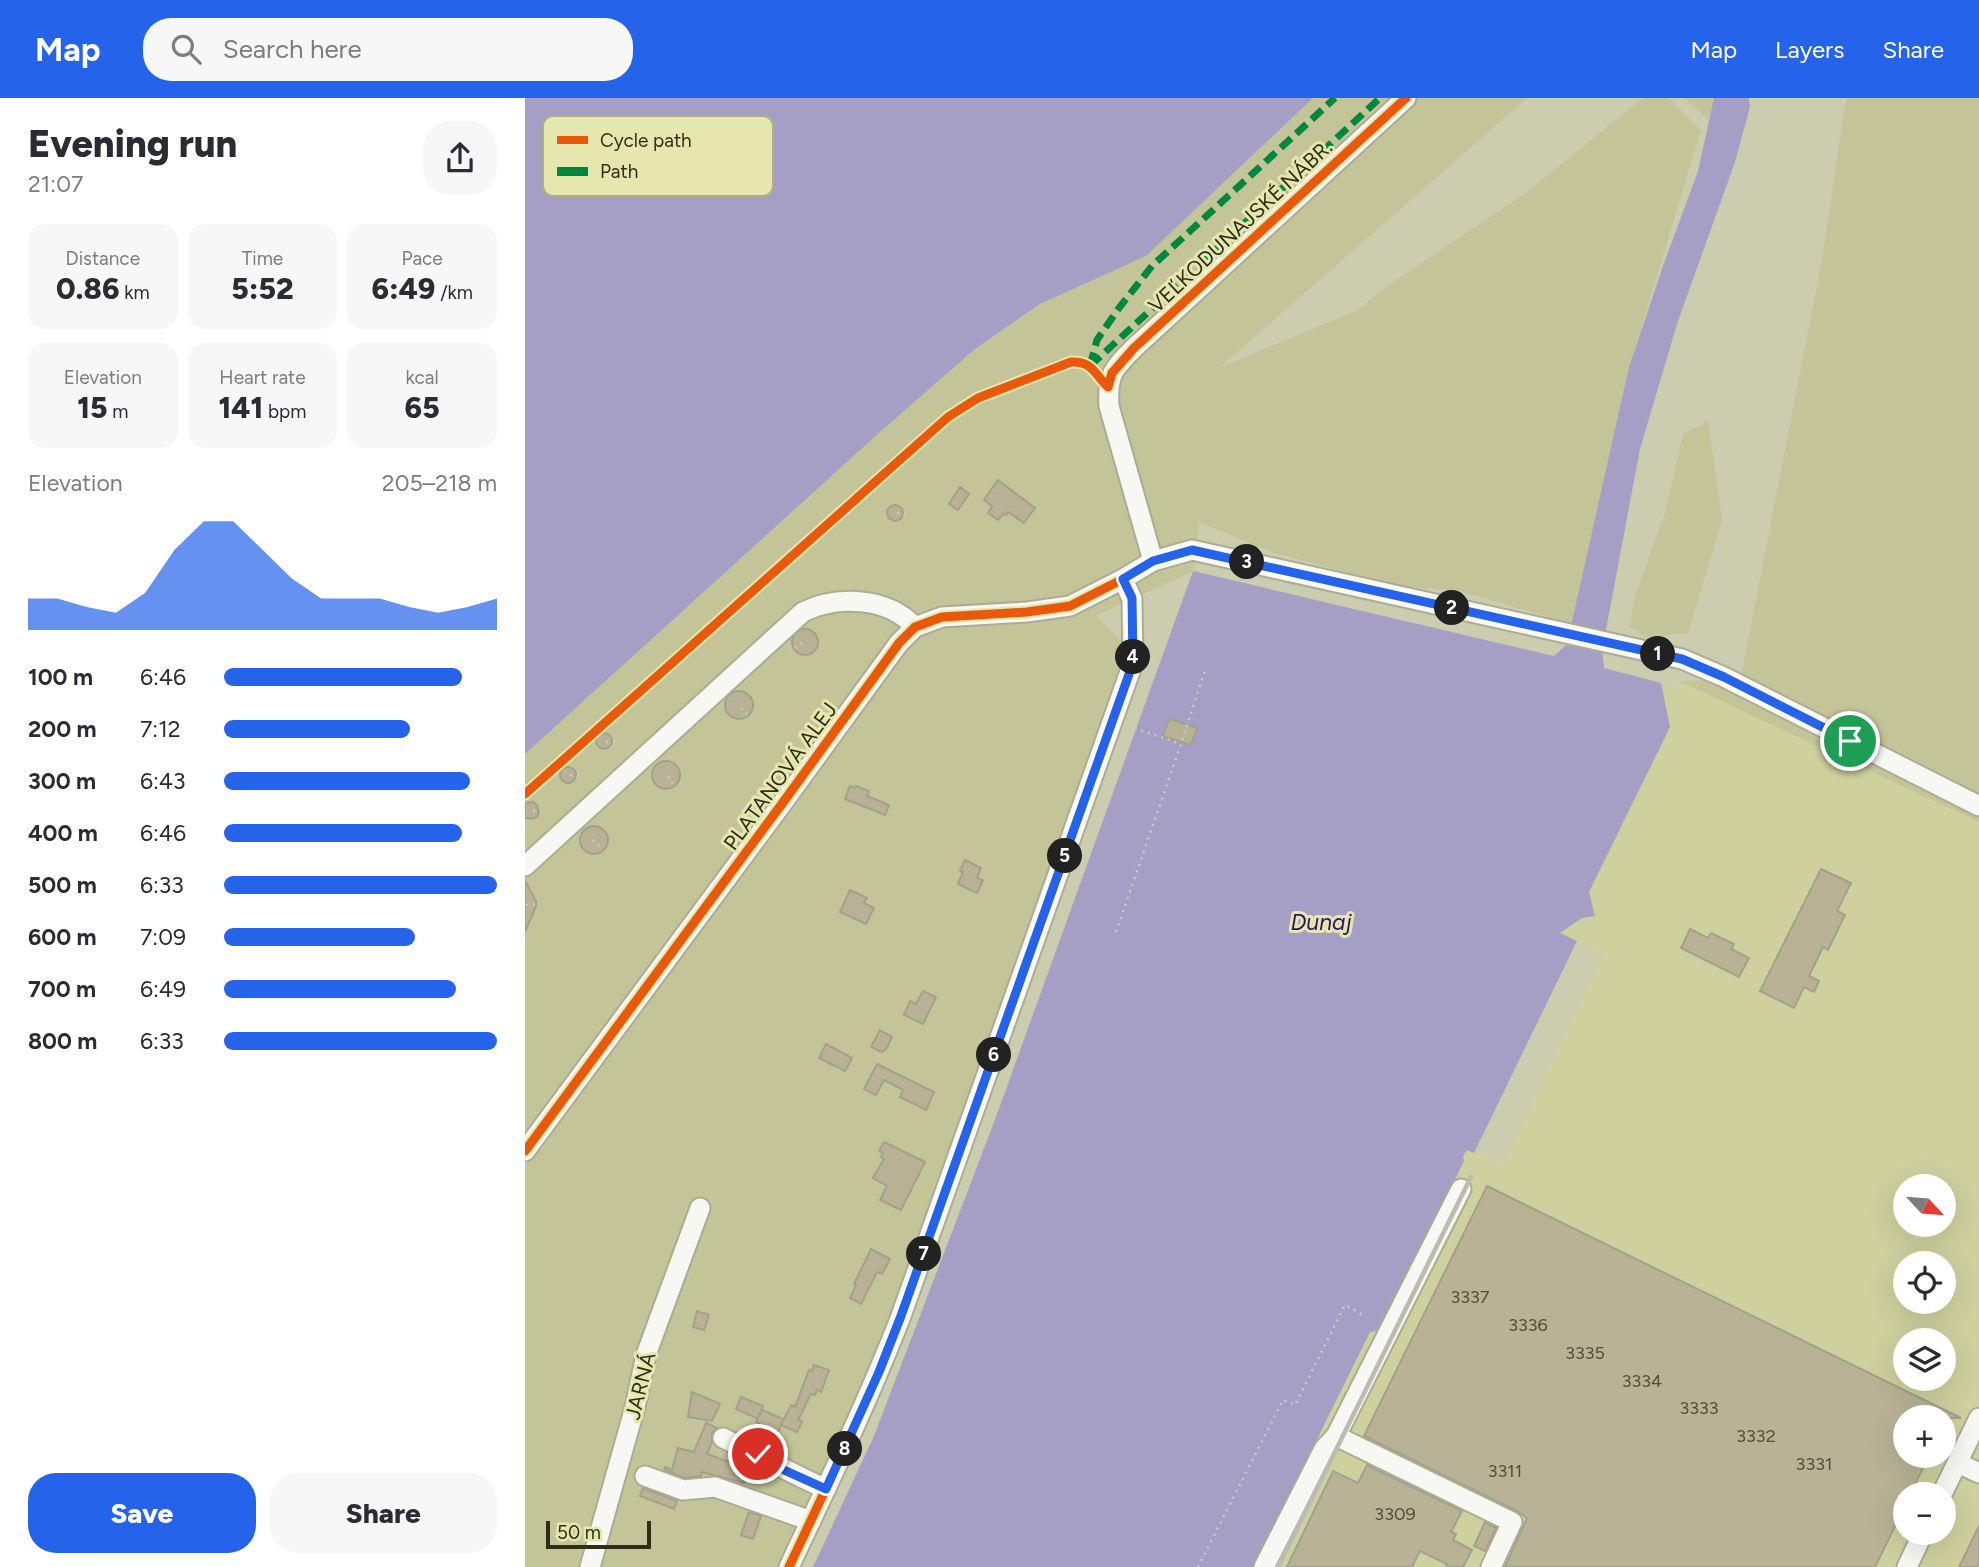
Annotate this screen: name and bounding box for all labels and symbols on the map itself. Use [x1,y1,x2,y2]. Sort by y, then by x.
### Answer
legend [543,116,773,196]
text: Cycle path [600,129,692,152]
street label: VEĽKODUNAJSKÉ NÁBR. [1143,134,1337,318]
text: Path [600,160,638,183]
pin: 3 [1229,545,1265,580]
pin: 2 [1434,590,1469,626]
pin: 1 [1641,636,1675,672]
pin: 4 [1115,640,1151,674]
street label: PLATANOVÁ ALEJ [718,697,842,855]
pin [1820,711,1880,771]
pin: 5 [1047,838,1083,874]
water label: Dunaj [1291,908,1353,936]
pin: 6 [977,1038,1011,1072]
north arrow [1893,1174,1957,1237]
pin: 7 [907,1236,941,1272]
house number: 3337 [1450,1286,1490,1308]
house number: 3336 [1508,1314,1548,1336]
house number: 3335 [1565,1342,1605,1364]
street label: JARNÁ [620,1350,660,1422]
house number: 3334 [1622,1370,1662,1392]
house number: 3333 [1679,1397,1719,1419]
pin [728,1424,788,1484]
house number: 3332 [1736,1425,1776,1447]
pin: 8 [827,1432,863,1466]
house number: 3331 [1796,1453,1832,1475]
house number: 3311 [1488,1460,1522,1482]
house number: 3309 [1374,1503,1416,1525]
scale bar [546,1518,651,1550]

